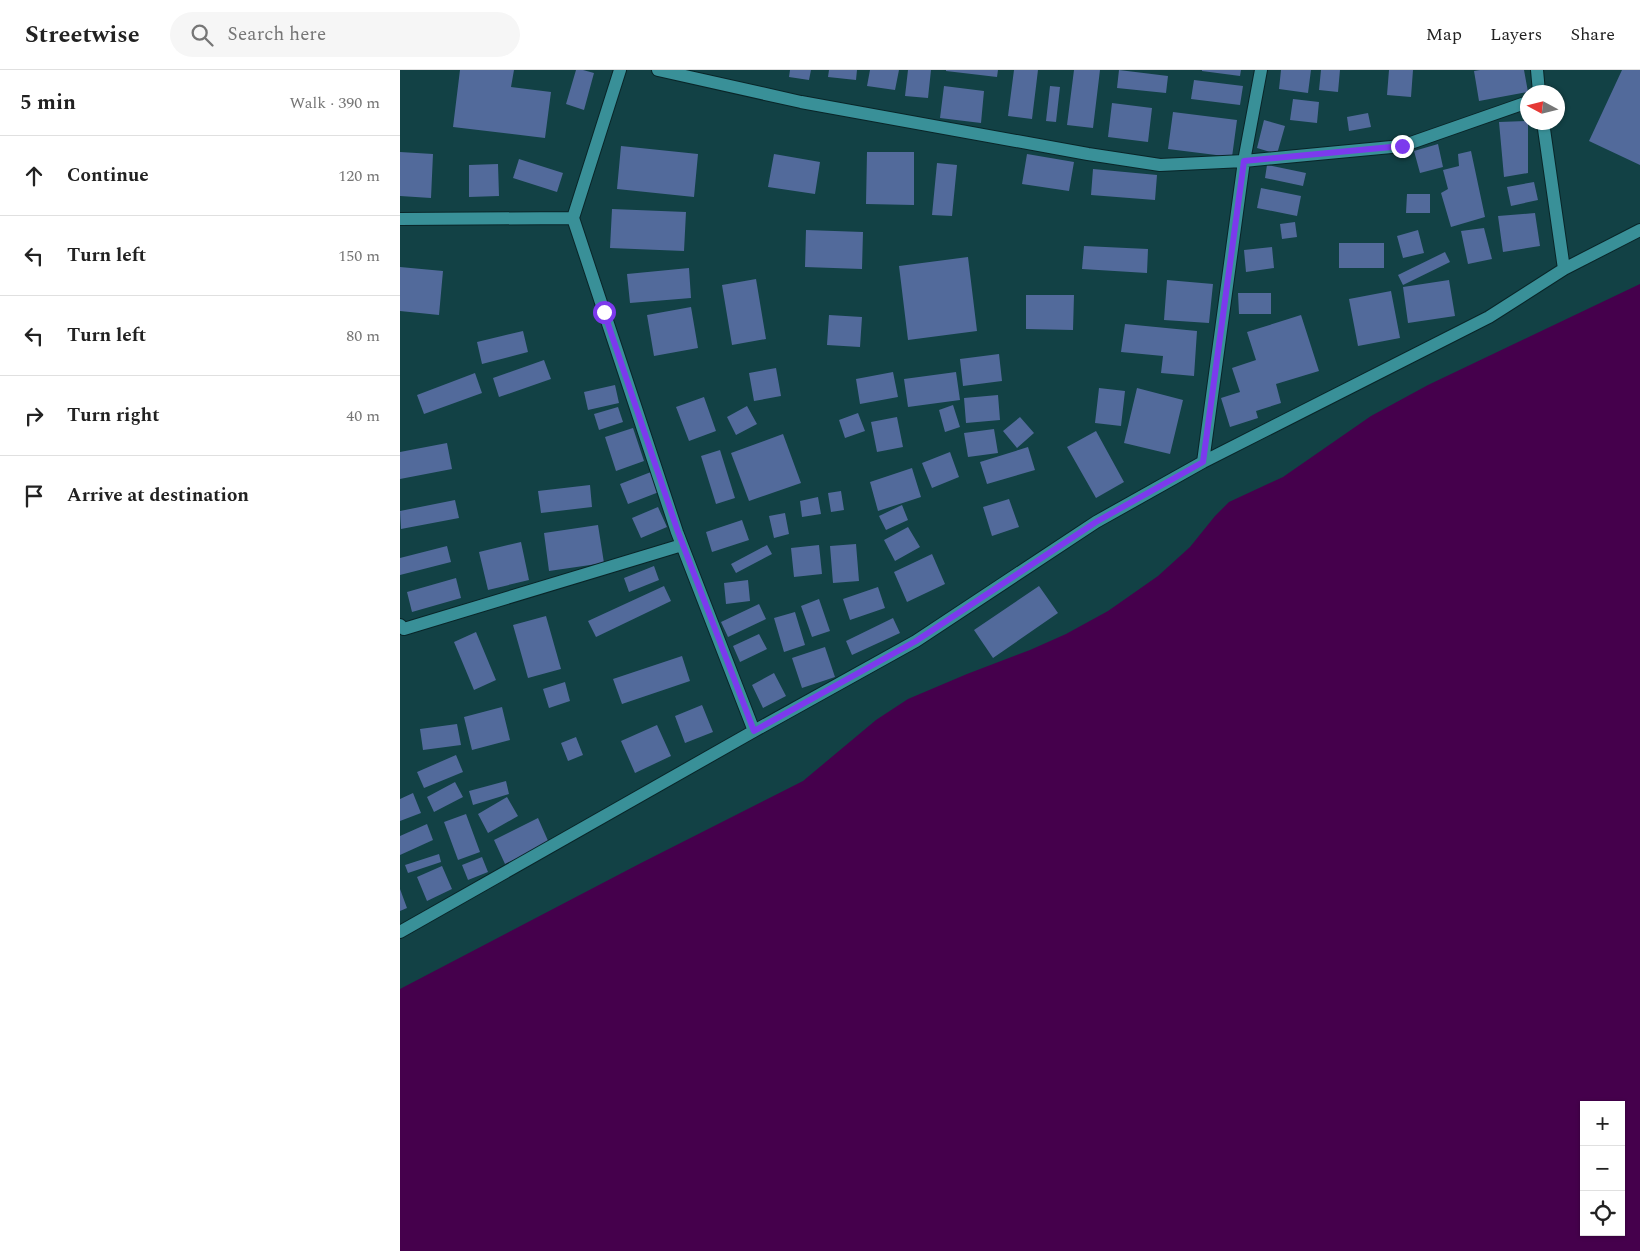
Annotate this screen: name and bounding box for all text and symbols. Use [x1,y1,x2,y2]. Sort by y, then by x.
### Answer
search box [170,12,520,57]
text: Streetwise [25,17,140,53]
text: Search here [228,20,326,49]
icon: search [188,21,216,49]
text: Map [1426,21,1462,48]
text: Layers [1490,21,1542,48]
text: Share [1570,21,1615,48]
north arrow [1520,85,1565,130]
text: 5 min [20,87,76,119]
text: Walk · 390 m [289,91,380,115]
route end [1391,135,1414,158]
text: Continue [67,161,149,190]
icon: ahead [20,162,48,190]
text: 120 m [338,164,380,188]
text: Turn left [67,241,146,270]
icon: left [20,242,48,270]
text: 150 m [338,244,380,268]
route start [593,301,616,324]
text: Turn left [67,321,146,350]
icon: left [20,322,48,350]
text: 80 m [346,324,380,348]
text: Turn right [67,401,160,430]
icon: right [20,402,48,430]
text: 40 m [346,404,380,428]
text: Arrive at destination [67,481,249,510]
icon: arrive [20,482,48,510]
map controls [1580,1101,1625,1236]
button: + [1580,1101,1625,1146]
button: − [1580,1146,1625,1191]
button: locate [1580,1191,1625,1236]

